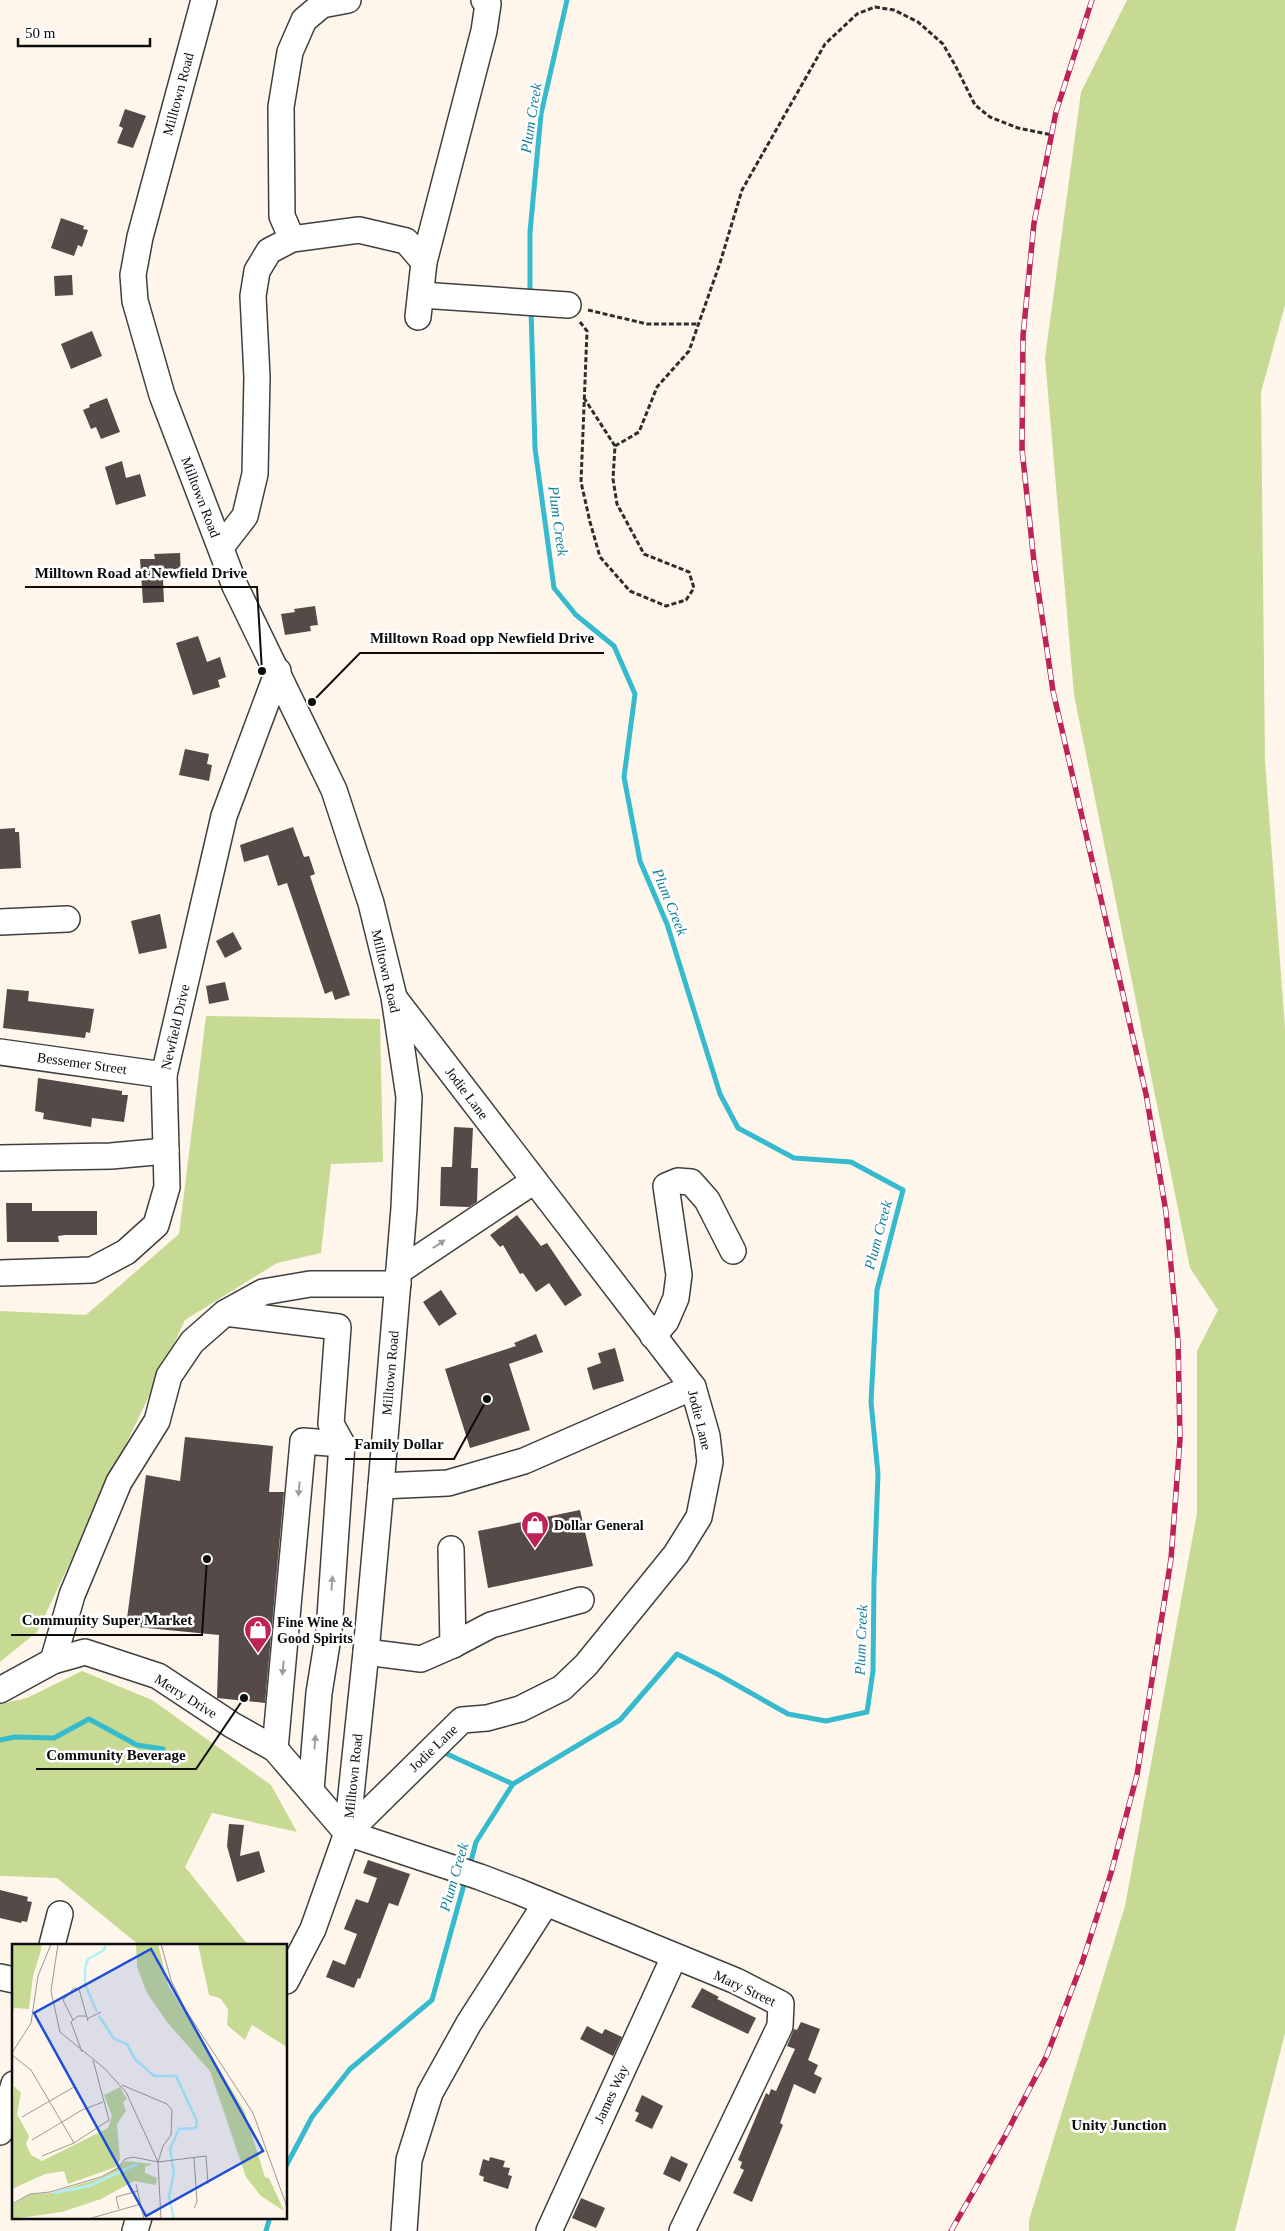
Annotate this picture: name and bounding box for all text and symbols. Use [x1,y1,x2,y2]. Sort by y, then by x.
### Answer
scale bar [18,15,150,47]
text: 50 m [25,25,56,41]
street label: Milltown Road [160,51,197,137]
water label: Plum Creek [517,82,544,155]
street label: Milltown Road [178,455,223,540]
water label: Plum Creek [545,484,571,557]
callout: Milltown Road at Newfield Drive [25,557,257,587]
text: Milltown Road at Newfield Drive [35,565,248,581]
callout: Milltown Road opp Newfield Drive [360,623,604,653]
text: Milltown Road opp Newfield Drive [370,630,594,646]
water label: Plum Creek [649,865,691,938]
street label: Milltown Road [369,928,402,1014]
street label: Newfield Drive [158,983,193,1071]
street label: Bessemer Street [36,1050,128,1077]
street label: Jodie Lane [442,1064,491,1122]
water label: Plum Creek [861,1198,895,1272]
one-way arrow [432,1239,446,1249]
street label: Milltown Road [379,1330,402,1416]
street label: Jodie Lane [685,1389,714,1452]
callout: Family Dollar [345,1429,454,1459]
text: Family Dollar [354,1436,444,1452]
one-way arrow [295,1481,303,1497]
shop icon: Dollar General [520,1510,550,1549]
place label: Dollar General [554,1518,644,1533]
one-way arrow [328,1574,336,1590]
water label: Plum Creek [852,1604,870,1677]
callout: Community Super Market [11,1605,202,1635]
text: Community Super Market [22,1612,192,1628]
shop icon: Fine Wine & Good Spirits [243,1615,273,1654]
place label: Fine Wine & Good Spirits [277,1615,354,1646]
one-way arrow [279,1661,287,1677]
street label: Merry Drive [152,1671,220,1721]
street label: Jodie Lane [406,1722,461,1775]
one-way arrow [311,1733,319,1749]
street label: Milltown Road [342,1733,365,1819]
callout: Community Beverage [36,1739,196,1769]
text: Community Beverage [46,1747,186,1763]
water label: Plum Creek [436,1840,472,1914]
inset map [12,1944,288,2218]
street label: Mary Street [711,1968,778,2009]
street label: James Way [591,2063,632,2126]
district label: Unity Junction [1071,2117,1167,2133]

